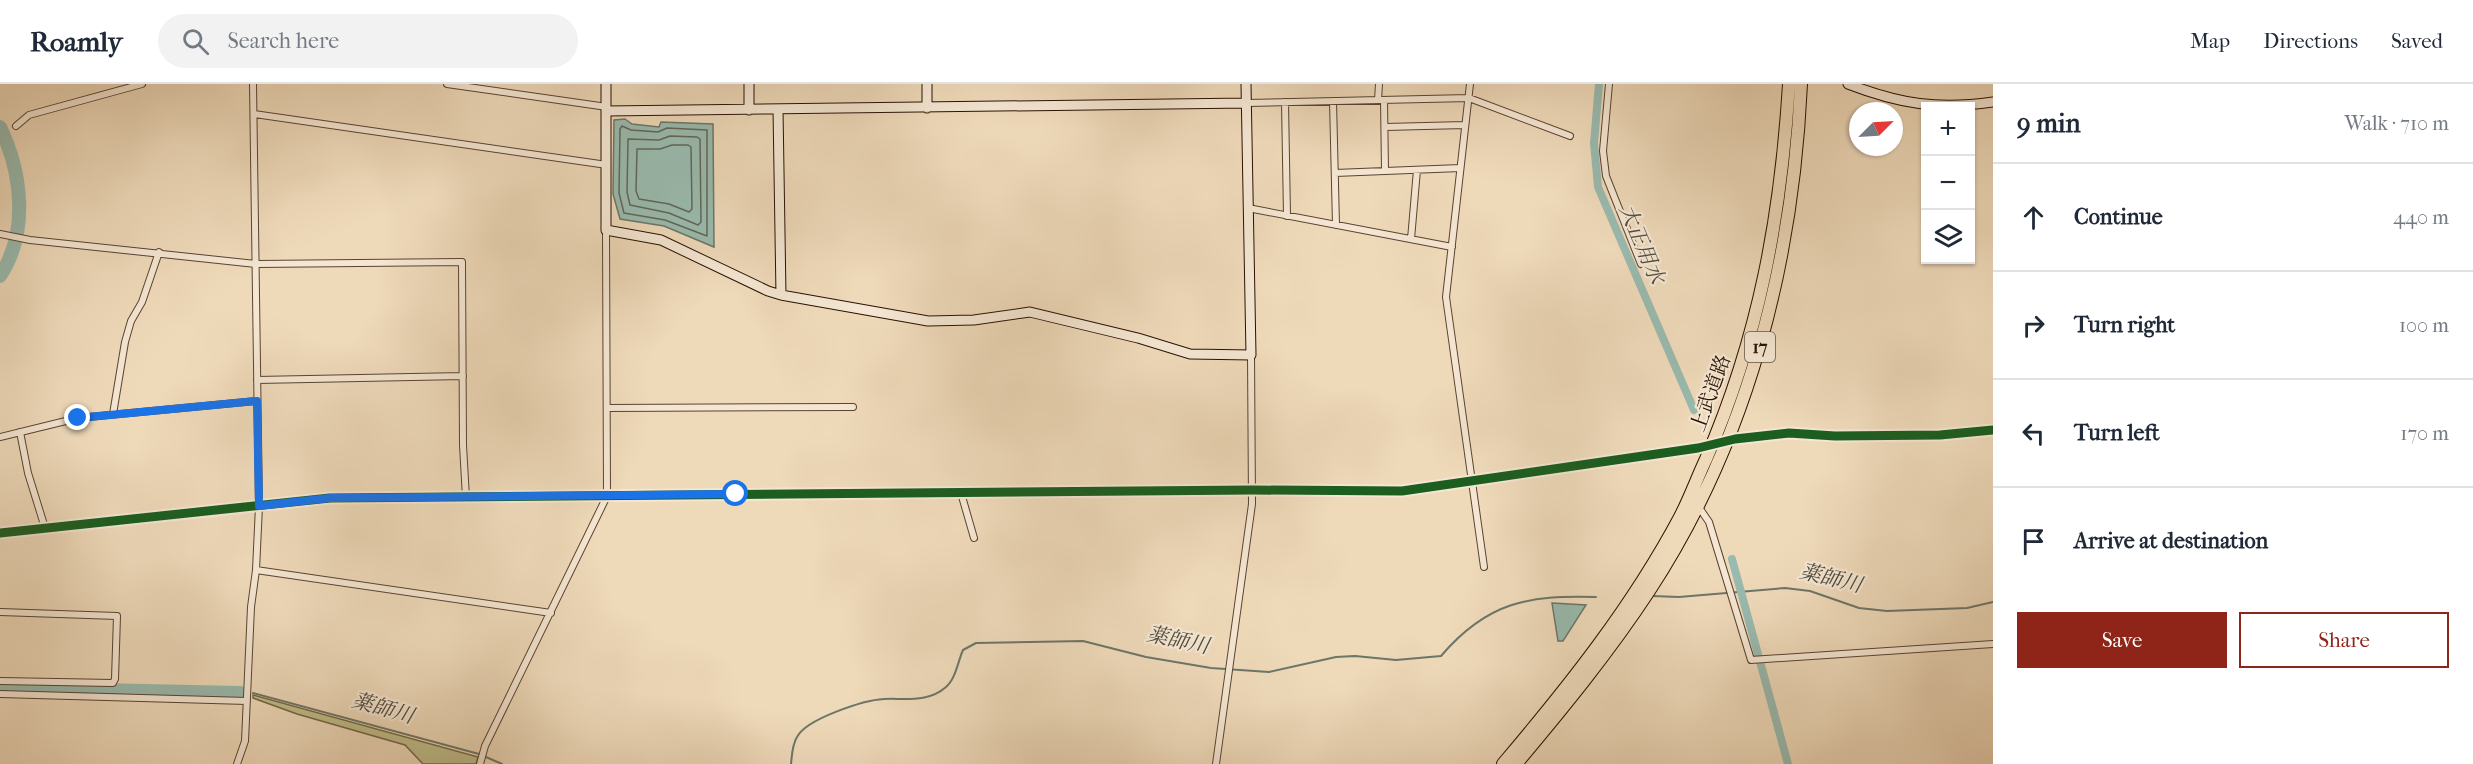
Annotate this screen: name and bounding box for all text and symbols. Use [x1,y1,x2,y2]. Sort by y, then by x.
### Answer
search box [158,14,578,68]
text: Roamly [30,25,122,58]
icon: search [179,25,212,58]
text: Search here [227,28,339,54]
text: Map [2190,29,2230,53]
text: Directions [2263,29,2358,53]
text: Saved [2391,29,2443,53]
north arrow [1849,102,1903,156]
map controls [1921,102,1975,264]
button: + [1921,102,1975,156]
text: 9 min [2017,108,2081,139]
text: Walk · 710 m [2344,112,2449,135]
button: − [1921,156,1975,210]
water label: 大正用水 [1615,201,1670,289]
icon: ahead [2017,201,2050,234]
text: Continue [2074,204,2163,230]
text: 440 m [2393,206,2449,229]
button: layers [1921,210,1975,264]
icon: right [2017,309,2050,342]
text: Turn right [2074,312,2175,338]
text: 100 m [2399,314,2449,337]
road number: 17 [1745,332,1775,362]
street label: 上武道路 [1686,352,1735,435]
route end [64,404,90,430]
icon: left [2017,417,2050,450]
text: Turn left [2074,420,2160,446]
text: 170 m [2400,422,2449,445]
route start [722,480,748,506]
icon: arrive [2017,525,2050,558]
text: Arrive at destination [2074,528,2268,554]
water label: 薬師川 [1798,559,1866,598]
button: Save [2017,612,2227,668]
button: Share [2239,612,2449,668]
water label: 薬師川 [1145,622,1213,659]
water label: 薬師川 [349,688,419,729]

